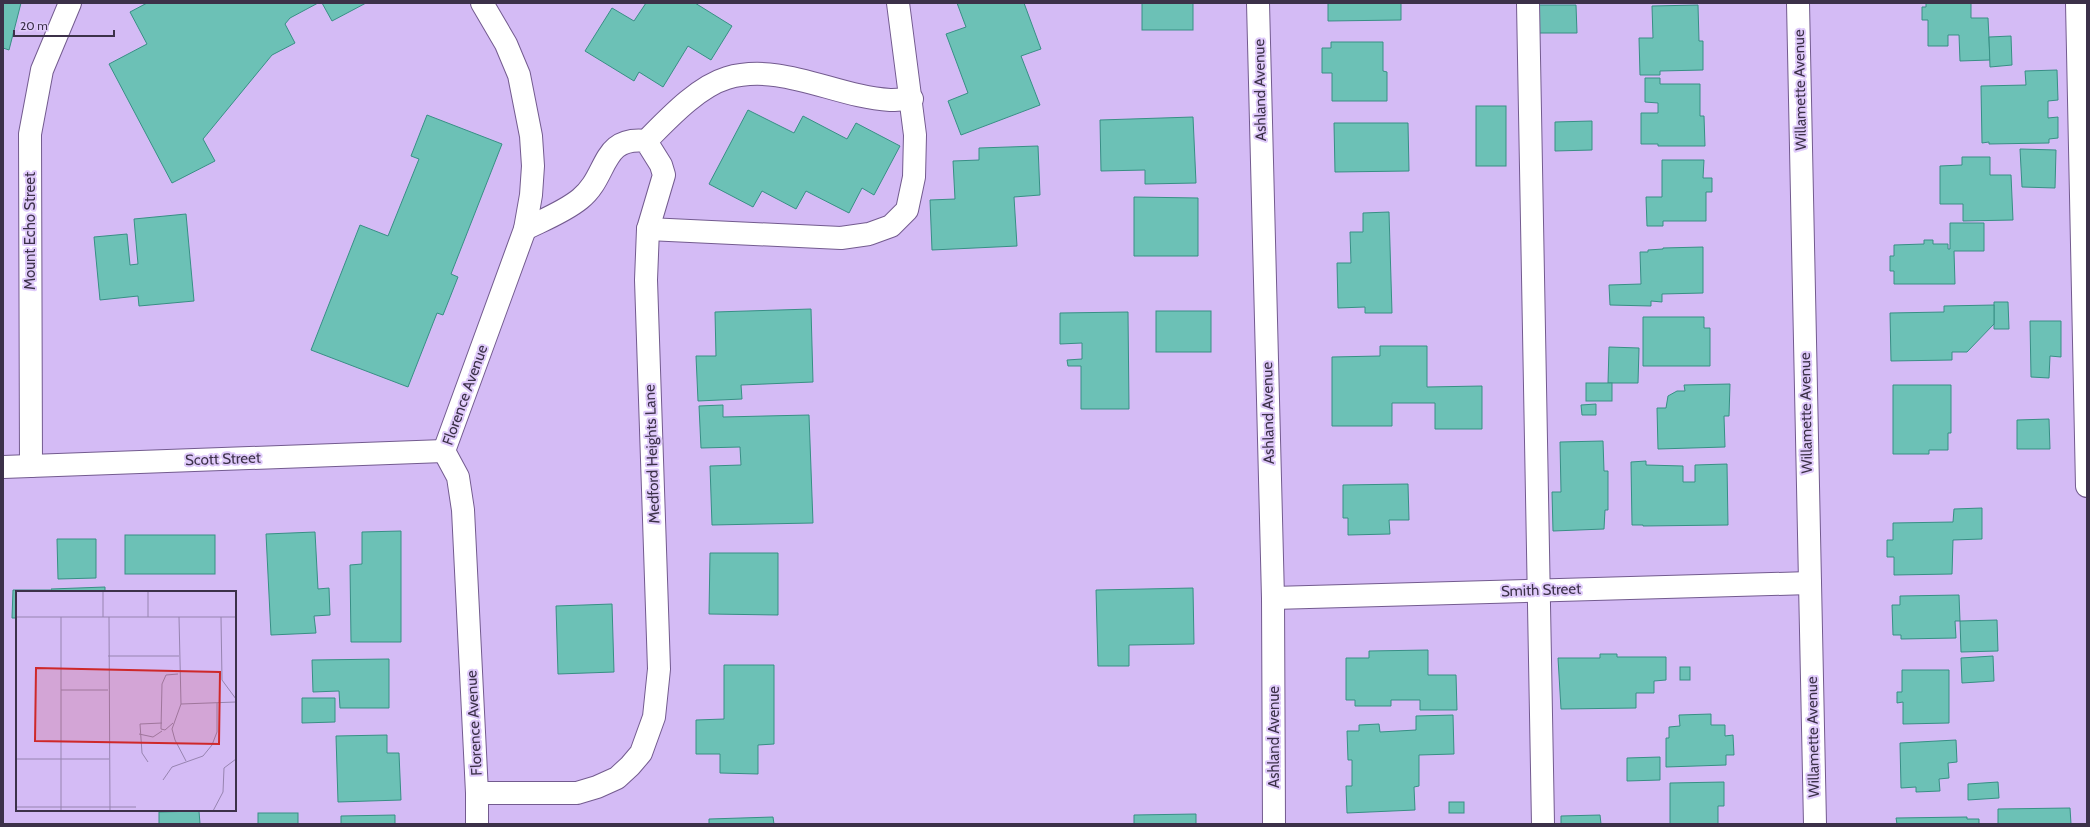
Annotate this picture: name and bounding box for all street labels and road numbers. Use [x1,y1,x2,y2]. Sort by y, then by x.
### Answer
street label: Willamette Avenue [1790,29,1810,151]
street label: Ashland Avenue [1250,39,1270,141]
street label: Mount Echo Street [21,172,39,290]
street label: Florence Avenue [439,342,492,448]
street label: Willamette Avenue [1796,352,1816,474]
street label: Ashland Avenue [1258,362,1278,464]
street label: Medford Heights Lane [641,384,663,524]
street label: Scott Street [185,449,261,469]
street label: Smith Street [1501,580,1581,600]
street label: Florence Avenue [462,670,486,776]
street label: Willamette Avenue [1803,676,1823,798]
street label: Ashland Avenue [1265,686,1283,788]

